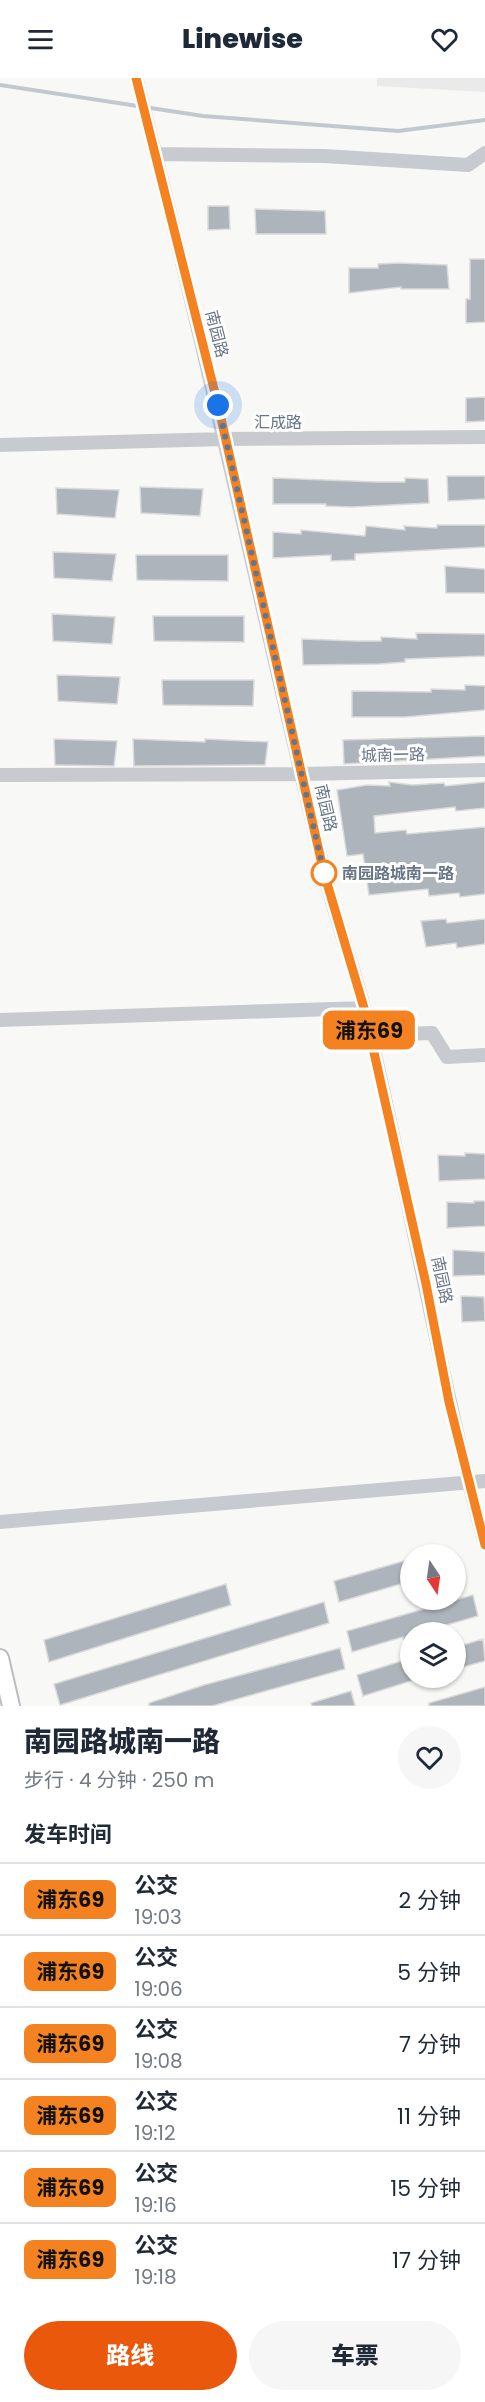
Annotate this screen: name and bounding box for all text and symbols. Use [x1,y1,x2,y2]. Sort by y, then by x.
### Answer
text: Linewise [182,20,303,57]
icon: menu [24,23,57,56]
icon: heart [428,23,461,56]
street label: 南园路 [200,308,234,360]
your location [203,390,233,420]
street label: 汇成路 [254,411,302,434]
street label: 城南一路 [361,743,425,767]
street label: 南园路 [309,782,343,834]
marker: 南园路城南一路 [311,860,337,886]
place label: 南园路城南一路 [342,862,454,885]
line badge: 浦东69 [327,1010,411,1050]
text: 浦东69 [335,1016,403,1045]
street label: 南园路 [426,1254,458,1306]
north arrow [400,1544,466,1610]
map controls [400,1544,466,1688]
button: layers [400,1622,466,1688]
text: 南园路城南一路 [24,1722,220,1761]
button: heart [398,1726,461,1789]
text: 步行 · 4 分钟 · 250 m [24,1766,214,1794]
text: 发车时间 [24,1819,112,1850]
text: 公交 [134,1870,178,1901]
text: 浦东69 [36,1885,104,1914]
text: 2 分钟 [398,1885,461,1916]
text: 19:03 [134,1903,182,1931]
text: 公交 [134,1942,178,1973]
text: 浦东69 [36,1957,104,1986]
text: 5 分钟 [397,1957,461,1988]
text: 19:06 [134,1975,183,2003]
text: 公交 [134,2014,178,2045]
text: 浦东69 [36,2029,104,2058]
text: 7 分钟 [399,2029,461,2060]
text: 19:08 [134,2047,183,2075]
text: 公交 [134,2086,178,2117]
text: 浦东69 [36,2101,104,2130]
text: 11 分钟 [397,2101,461,2132]
text: 19:12 [134,2119,175,2147]
text: 公交 [134,2158,178,2189]
text: 浦东69 [36,2173,104,2202]
text: 15 分钟 [390,2173,461,2204]
text: 19:16 [134,2191,177,2219]
text: 公交 [134,2230,178,2261]
text: 浦东69 [36,2245,104,2274]
text: 17 分钟 [392,2245,461,2276]
text: 19:18 [134,2263,177,2291]
button: 路线 [24,2321,237,2390]
button: 车票 [249,2321,461,2390]

